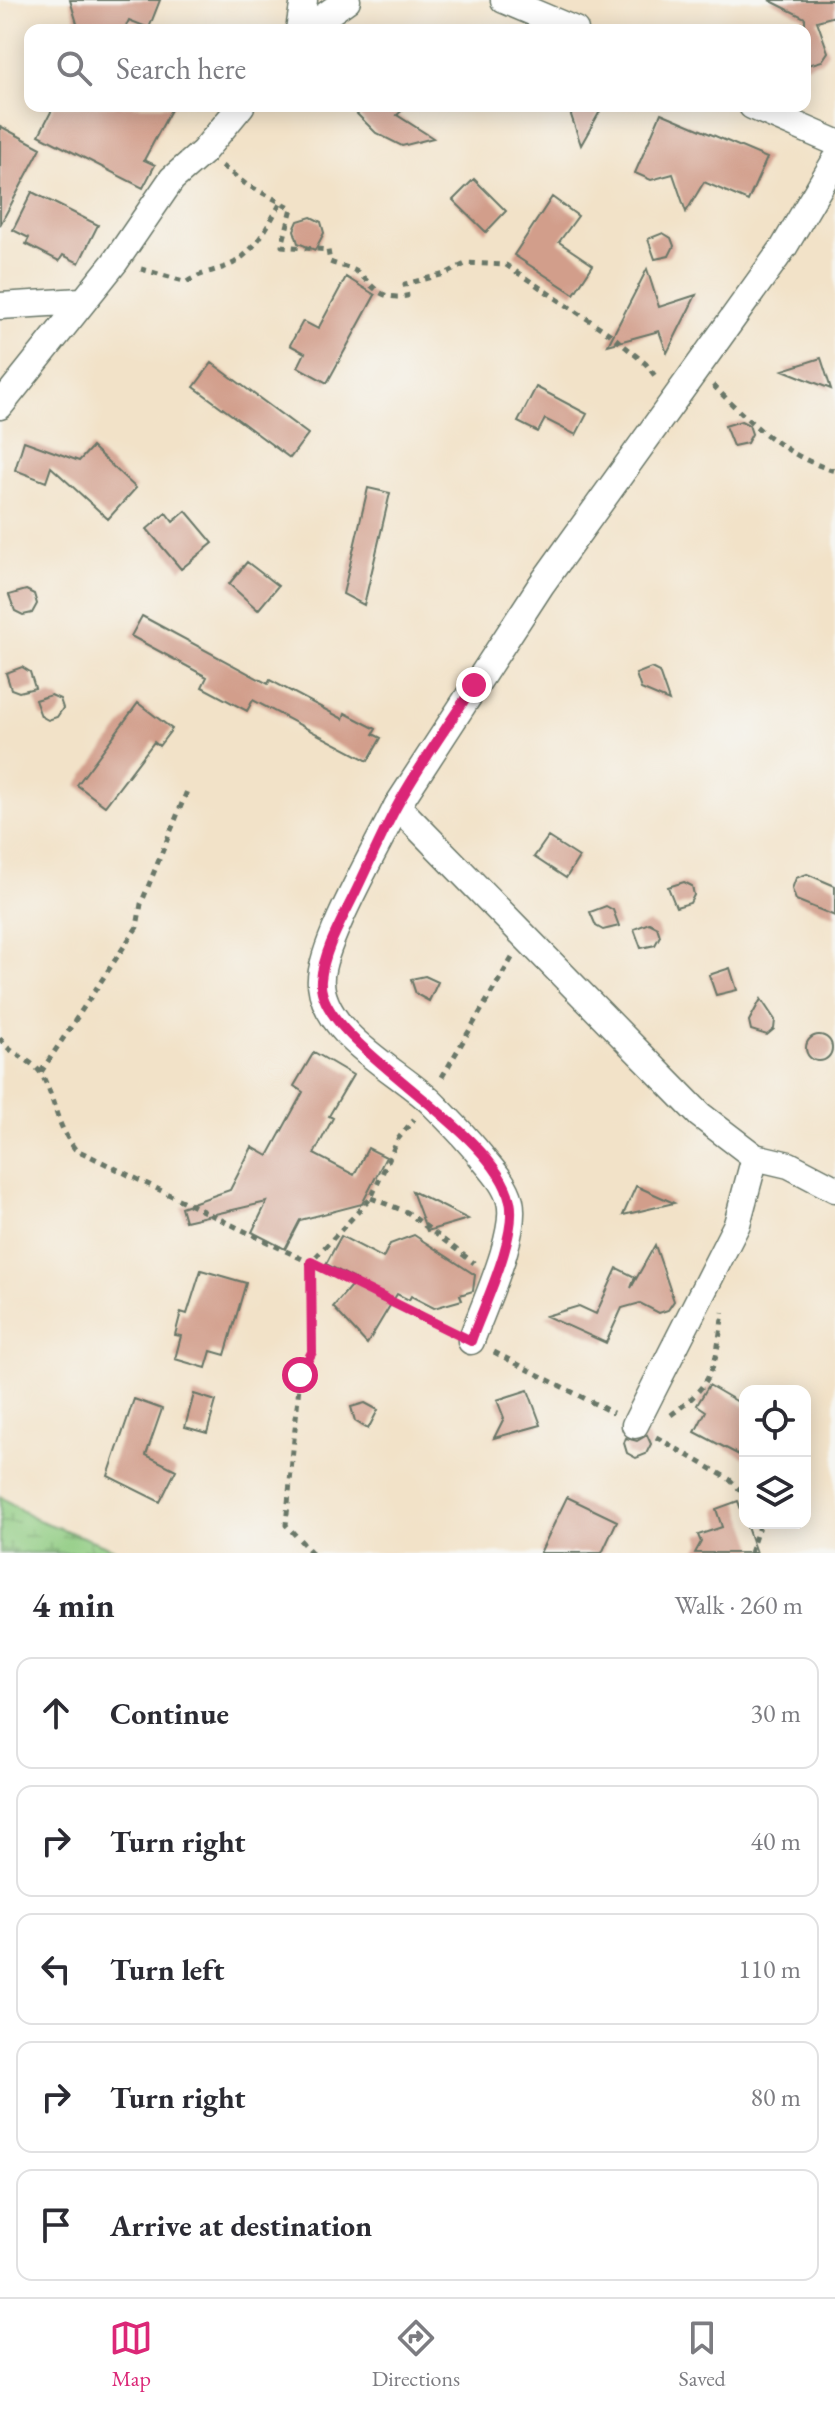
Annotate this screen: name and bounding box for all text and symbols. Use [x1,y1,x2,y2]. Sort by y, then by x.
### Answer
search box [24,24,811,112]
icon: search [52,46,96,90]
text: Search here [116,49,246,88]
route end [456,667,492,703]
route start [282,1357,318,1393]
map controls [739,1385,811,1529]
button: locate [739,1385,811,1457]
button: layers [739,1457,811,1529]
text: 4 min [32,1583,115,1627]
text: Walk · 260 m [675,1588,803,1622]
icon: ahead [34,1691,78,1735]
text: Continue [110,1694,229,1733]
text: 30 m [751,1696,801,1730]
icon: right [34,1819,78,1863]
text: Turn right [110,1822,246,1861]
text: 40 m [751,1824,801,1858]
icon: left [34,1947,78,1991]
text: Turn left [110,1950,224,1989]
text: 110 m [738,1952,801,1986]
icon: right [34,2075,78,2119]
text: Turn right [110,2078,246,2117]
text: 80 m [751,2080,801,2114]
icon: arrive [34,2203,78,2247]
text: Arrive at destination [110,2206,372,2245]
tab: Map [109,2316,153,2393]
tab: Directions [372,2316,460,2393]
tab: Saved [679,2316,726,2393]

